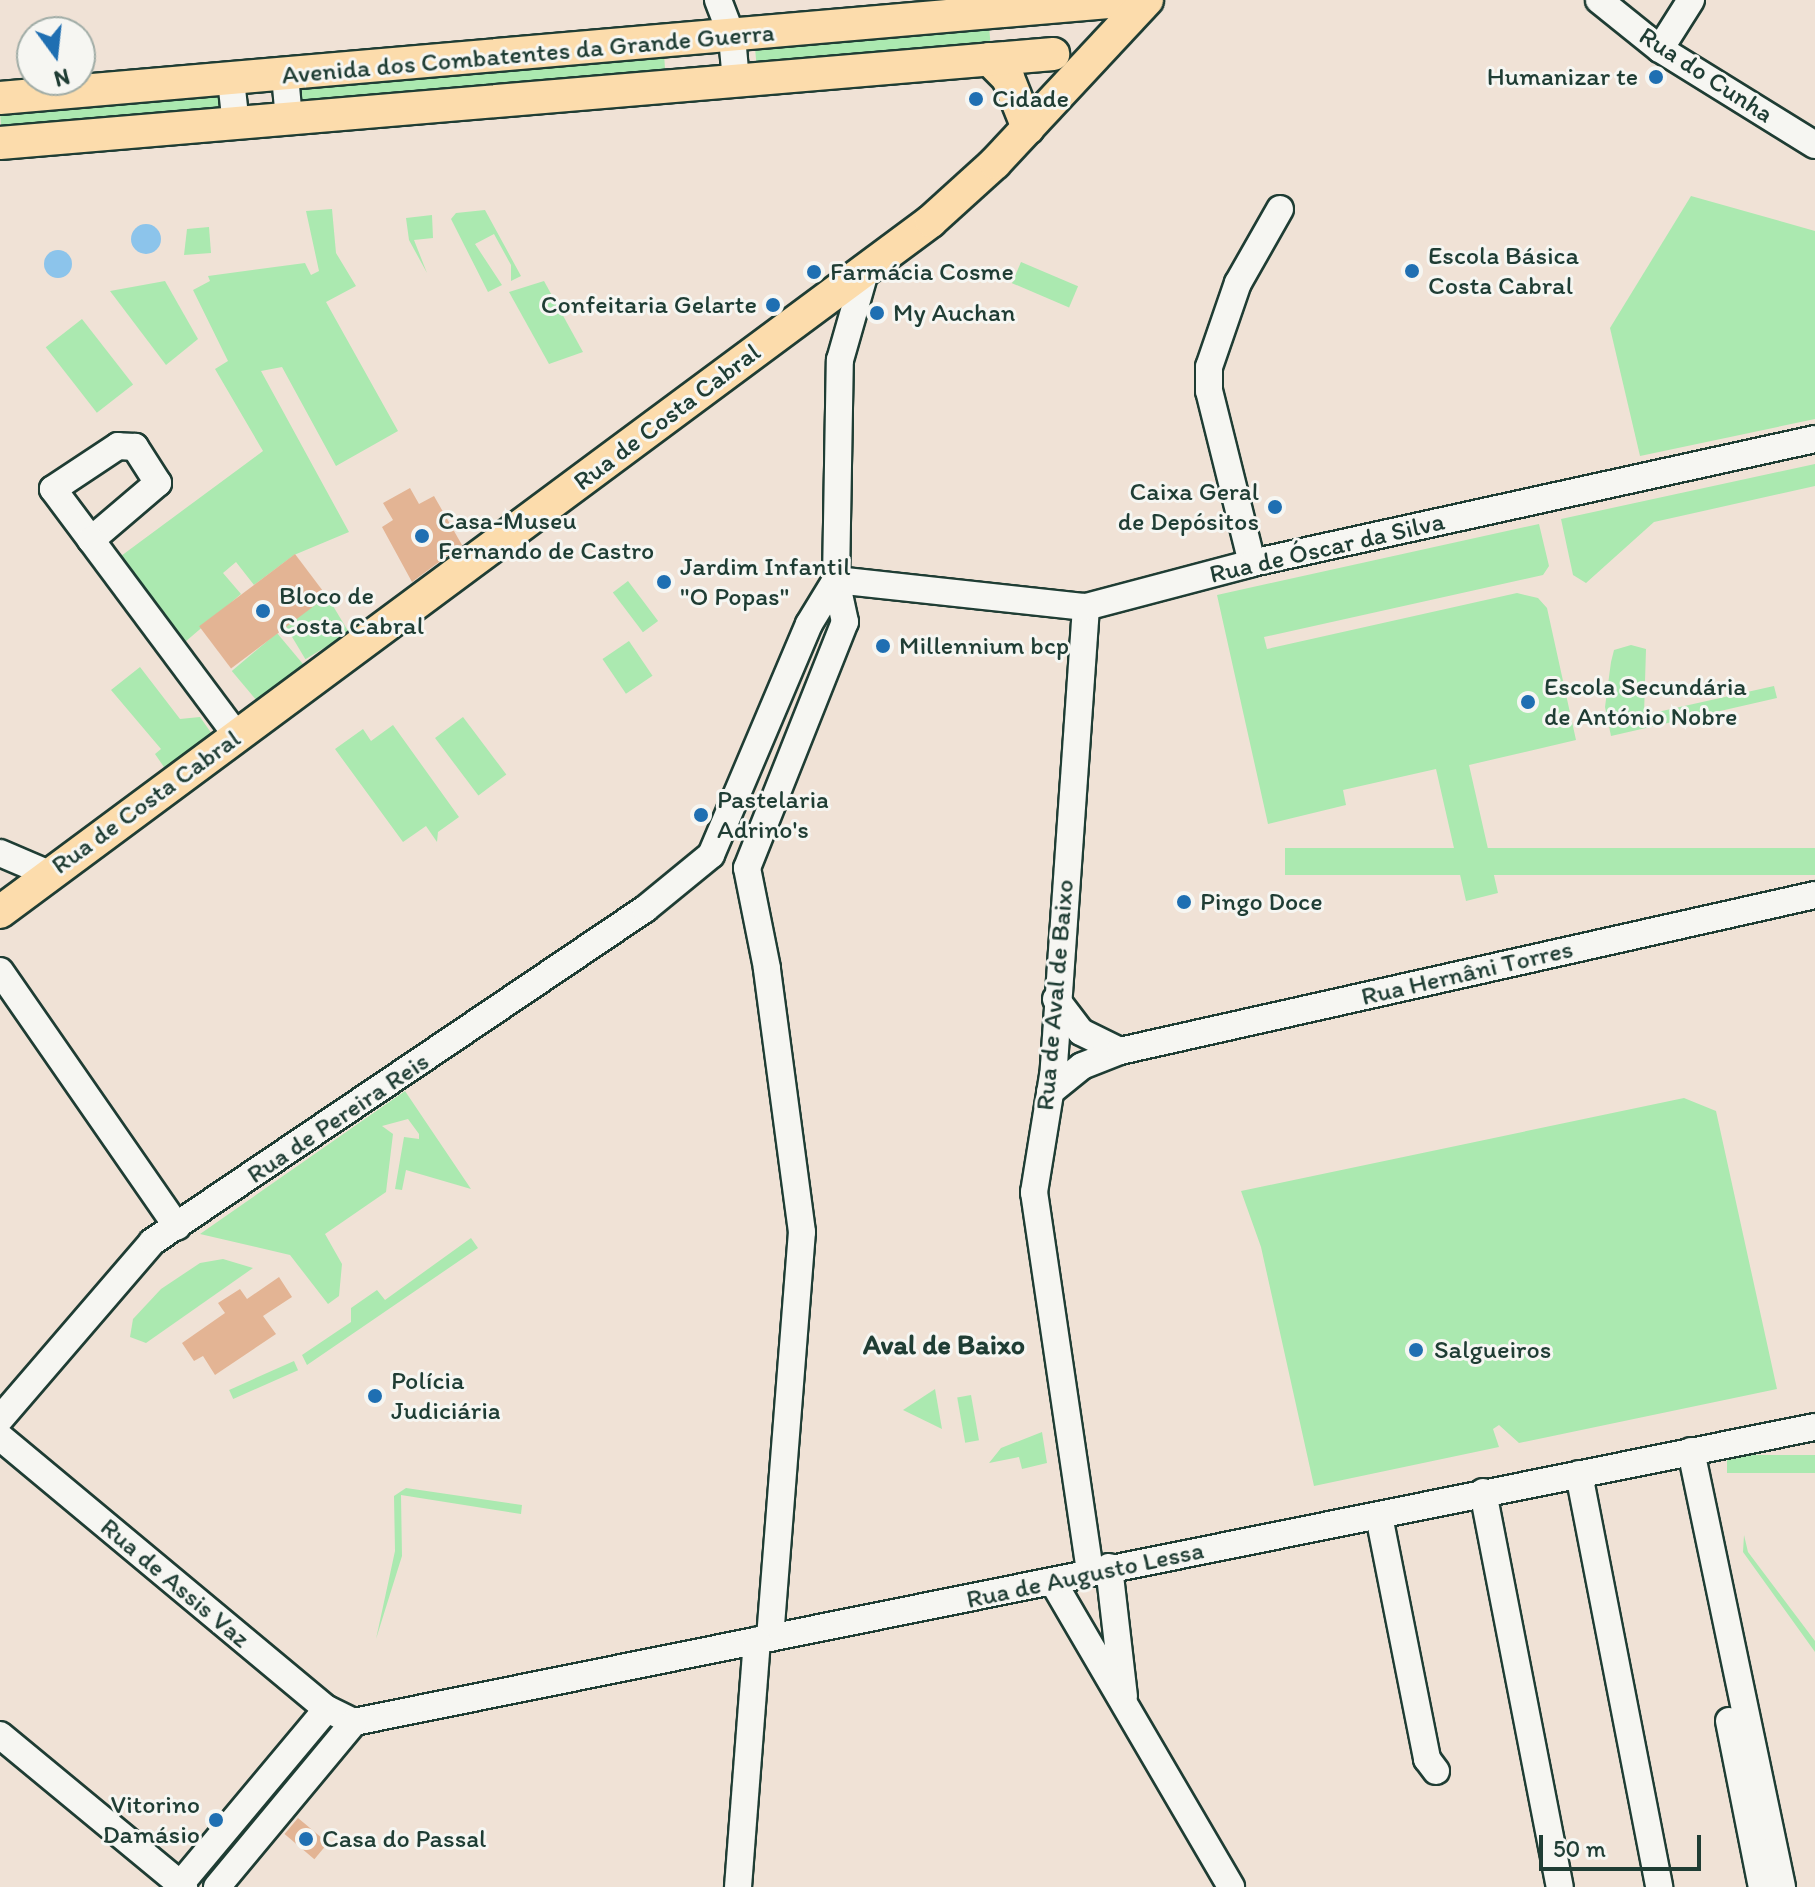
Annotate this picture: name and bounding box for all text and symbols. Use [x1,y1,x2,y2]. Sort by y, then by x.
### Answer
north arrow [16,16,96,96]
street label: Avenida dos Combatentes da Grande Guerra [280,17,776,91]
street label: Rua do Cunha [1633,20,1779,130]
place label: Humanizar te [1487,61,1638,93]
text: N [51,63,73,93]
marker: Humanizar te [1645,66,1667,88]
place label: Cidade [992,83,1069,115]
marker: Cidade [967,90,985,108]
place label: Escola Básica Costa Cabral [1428,240,1578,302]
place label: Farmácia Cosme [830,256,1014,288]
marker: Escola Básica Costa Cabral [1403,262,1421,280]
marker: Farmácia Cosme [805,263,823,281]
place label: Confeitaria Gelarte [541,289,757,321]
marker: Confeitaria Gelarte [764,296,782,314]
place label: My Auchan [893,297,1015,329]
marker: My Auchan [868,304,886,322]
street label: Rua de Costa Cabral [568,337,766,497]
place label: Caixa Geral de Depósitos [1117,476,1259,538]
marker: Caixa Geral de Depósitos [1266,498,1284,516]
place label: Casa-Museu Fernando de Castro [438,505,656,566]
street label: Rua de Óscar da Silva [1206,506,1448,590]
marker: Casa-Museu Fernando de Castro [413,527,431,545]
place label: Jardim Infantil "O Popas" [680,551,851,612]
marker: Jardim Infantil "O Popas" [655,573,673,591]
place label: Bloco de Costa Cabral [279,580,423,642]
marker: Bloco de Costa Cabral [254,602,272,620]
place label: Millennium bcp [899,630,1069,662]
marker: Millennium bcp [874,637,892,655]
place label: Escola Secundária de António Nobre [1544,671,1746,732]
marker: Escola Secundária de António Nobre [1519,693,1537,711]
street label: Rua de Costa Cabral [46,723,246,881]
place label: Pastelaria Adrino's [717,784,829,846]
marker: Pastelaria Adrino's [692,806,710,824]
street label: Rua de Aval de Baixo [1029,878,1081,1112]
place label: Pingo Doce [1200,886,1324,918]
marker: Pingo Doce [1175,893,1193,911]
street label: Rua Hernâni Torres [1359,934,1575,1012]
street label: Rua de Pereira Reis [241,1046,435,1190]
district label: Aval de Baixo [863,1327,1025,1361]
place label: Salgueiros [1434,1334,1551,1366]
marker: Salgueiros [1405,1339,1427,1361]
place label: Polícia Judiciária [391,1365,501,1426]
marker: Polícia Judiciária [366,1387,384,1405]
street label: Rua de Assis Vaz [94,1512,256,1654]
street label: Rua de Augusto Lessa [964,1535,1206,1615]
place label: Vitorino Damásio [102,1789,200,1850]
marker: Vitorino Damásio [207,1811,225,1829]
scale bar [1543,1819,1705,1869]
place label: Casa do Passal [322,1823,487,1855]
marker: Casa do Passal [297,1830,315,1848]
text: 50 m [1553,1834,1606,1863]

